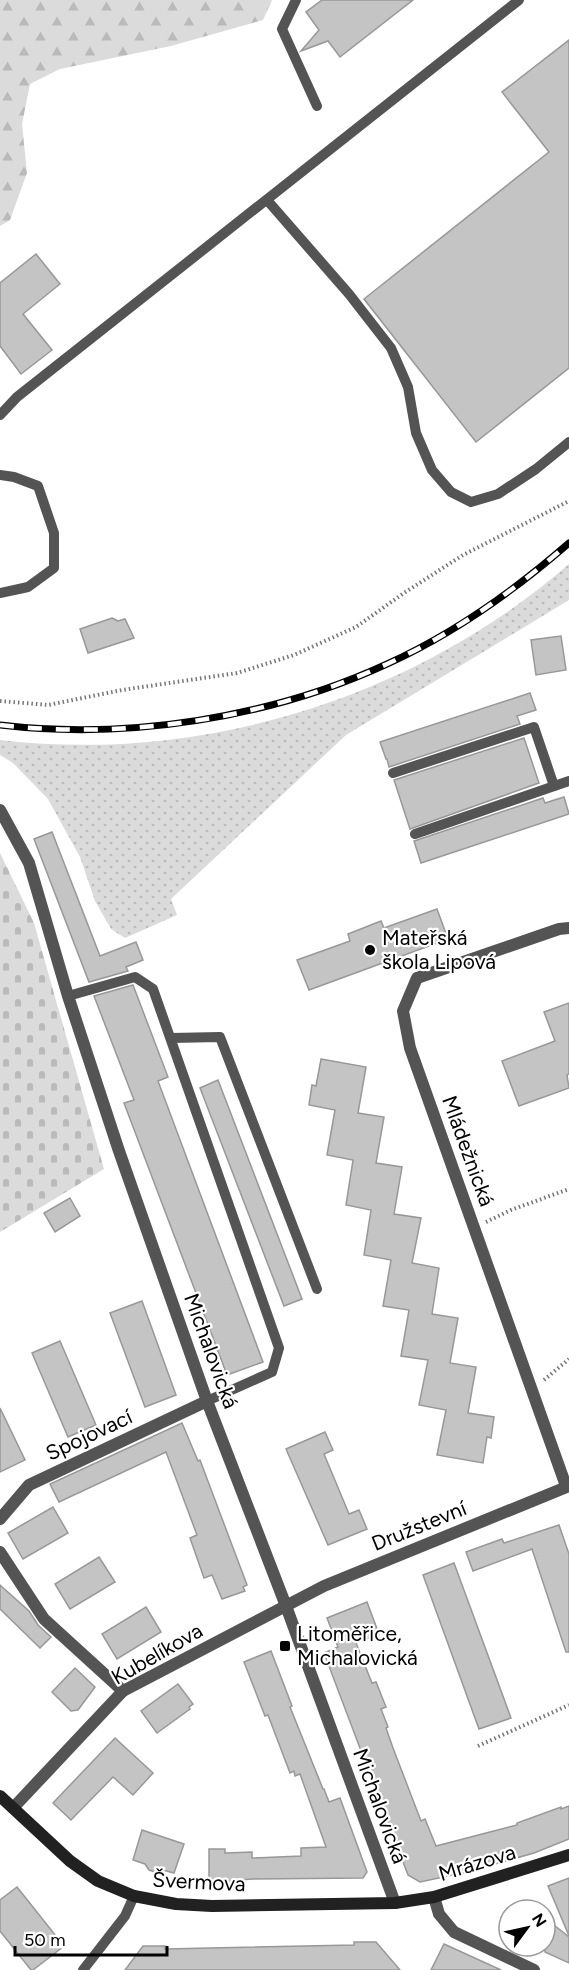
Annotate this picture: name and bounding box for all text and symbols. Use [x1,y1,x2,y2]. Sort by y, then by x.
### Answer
place label: Mateřská škola Lipová [382,925,496,974]
marker: Mateřská škola Lipová [363,943,377,957]
street label: Mládežnická [437,1092,500,1209]
street label: Michalovická [179,1290,244,1412]
street label: Spojovací [42,1403,137,1465]
street label: Družstevní [368,1495,471,1556]
street label: Kubelíkova [107,1617,207,1690]
place label: Litoměřice, Michalovická [297,1621,418,1670]
marker: Litoměřice, Michalovická [278,1639,292,1653]
street label: Michalovická [348,1745,413,1867]
street label: Mrázova [435,1839,518,1886]
street label: Švermova [152,1867,246,1896]
north arrow [497,1898,557,1958]
text: N [528,1910,550,1930]
scale bar [15,1919,166,1957]
text: 50 m [24,1929,66,1951]

